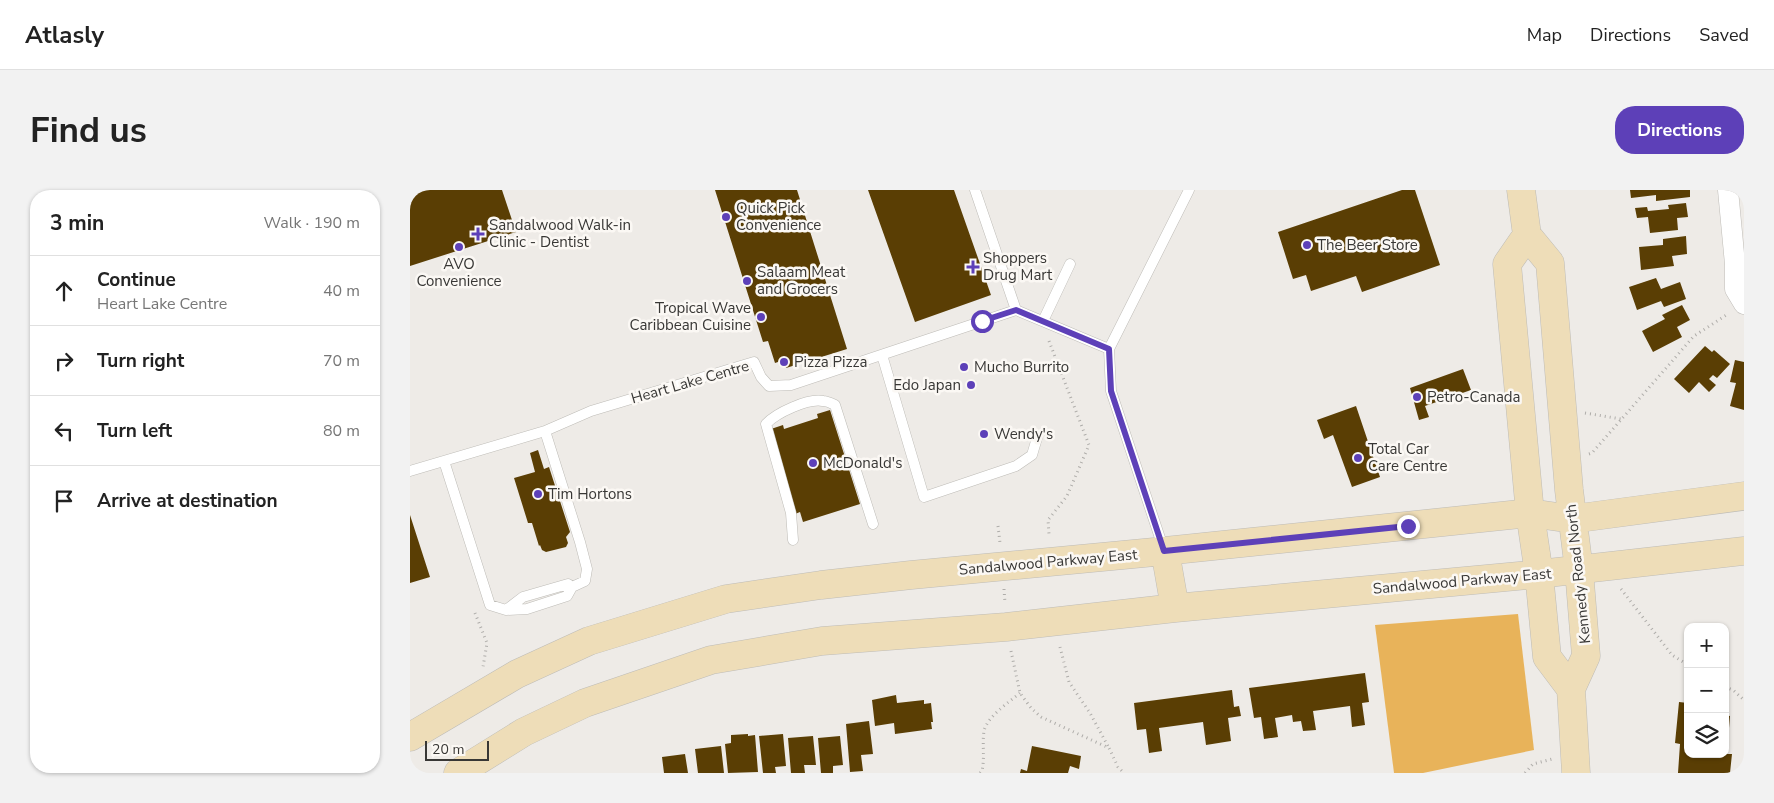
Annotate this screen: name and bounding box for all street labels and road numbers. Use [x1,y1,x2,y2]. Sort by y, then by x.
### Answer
street label: Heart Lake Centre [629,356,751,408]
street label: Kennedy Road North [1561,503,1595,645]
street label: Sandalwood Parkway East [958,544,1139,580]
street label: Sandalwood Parkway East [1372,563,1553,599]

